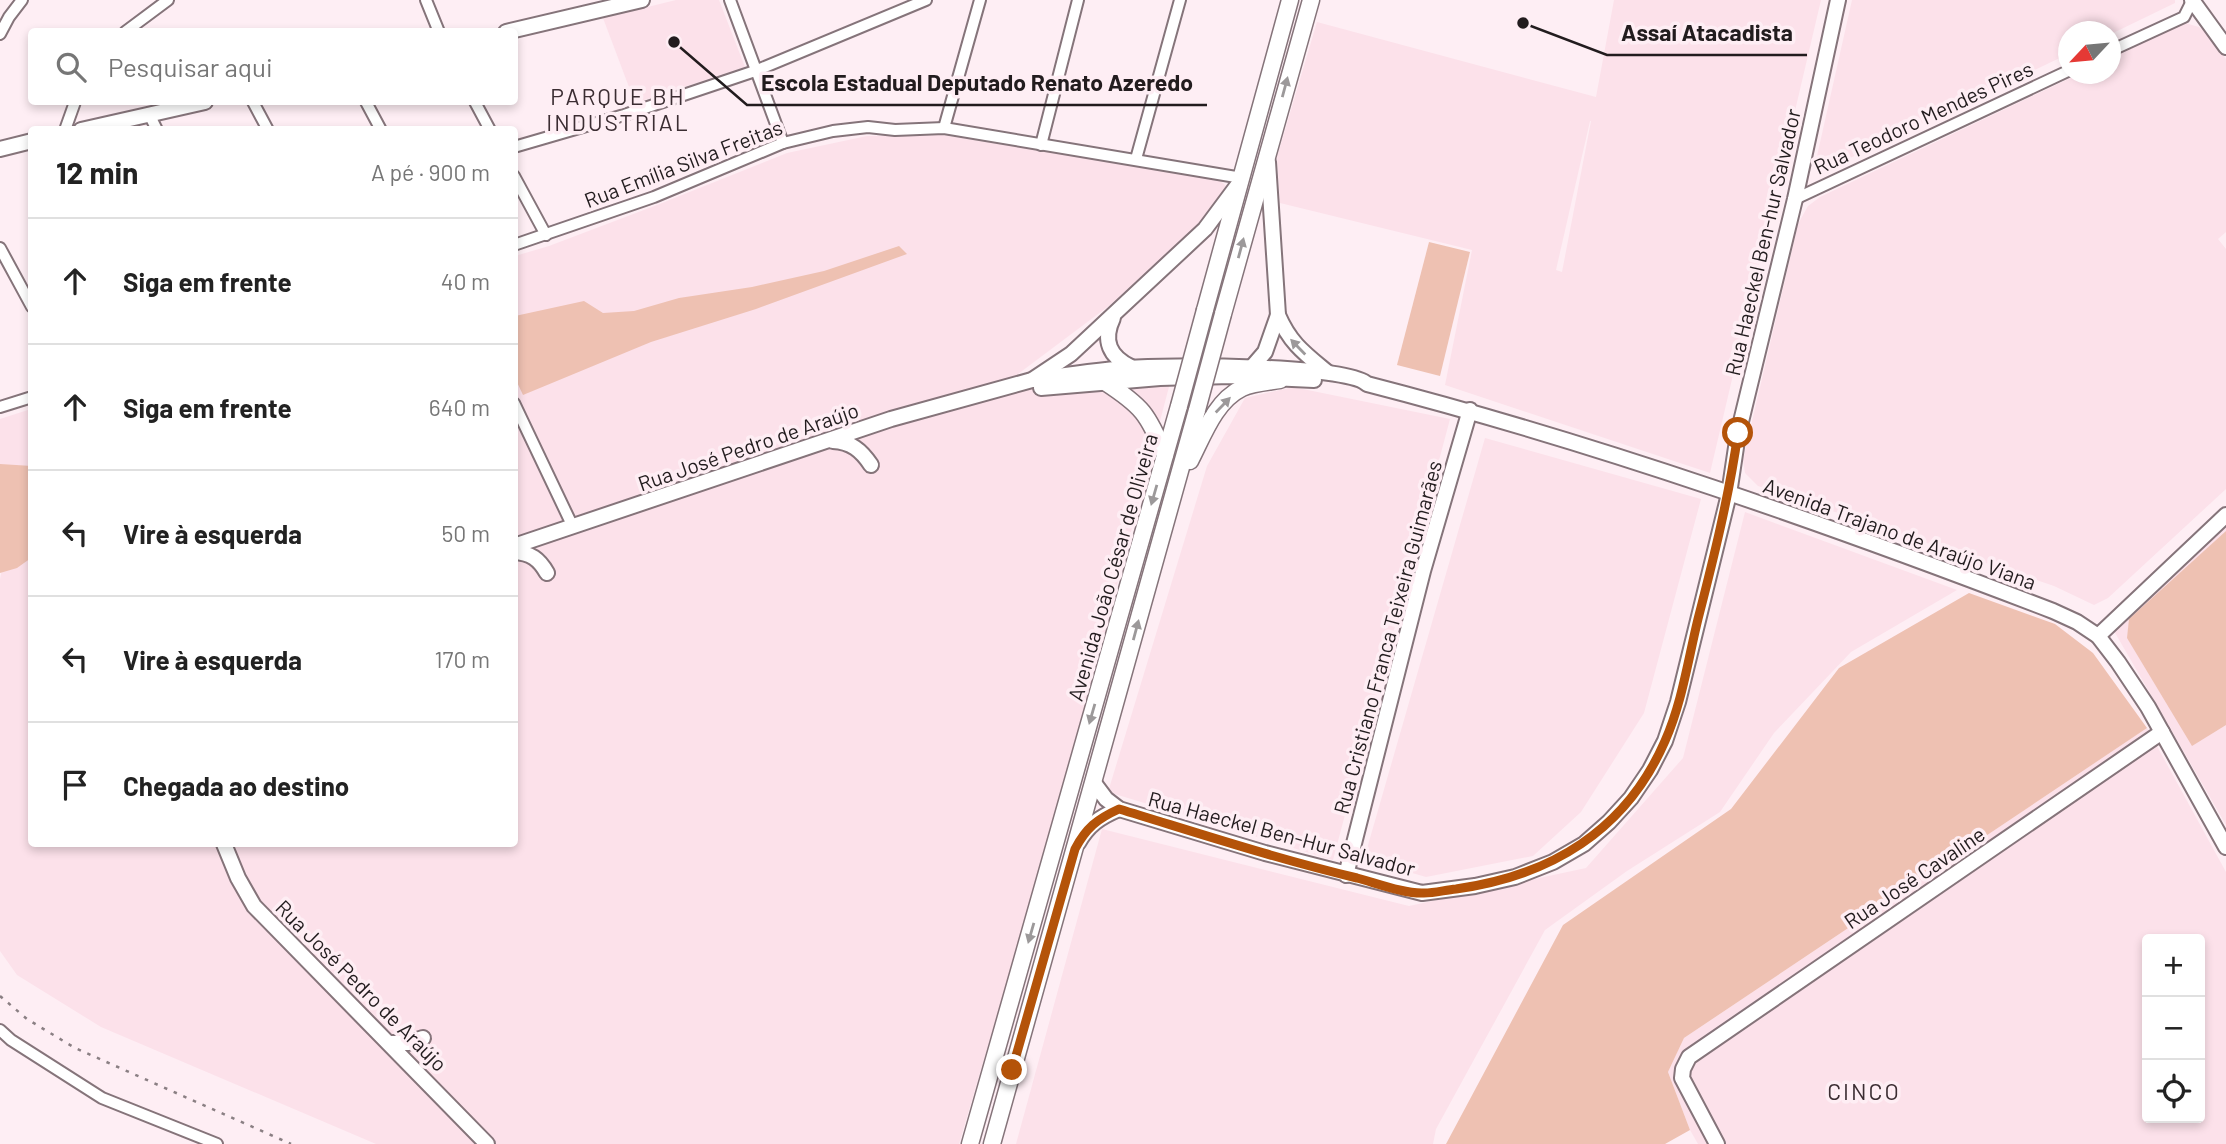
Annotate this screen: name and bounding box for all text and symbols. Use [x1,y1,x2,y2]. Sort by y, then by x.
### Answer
callout: Assaí Atacadista [1607,11,1807,55]
text: Assaí Atacadista [1621,18,1793,46]
north arrow [2058,21,2121,84]
search box [28,28,518,105]
icon: search [52,48,90,86]
text: Pesquisar aqui [108,51,273,82]
street label: Rua Teodoro Mendes Pires [1809,55,2037,179]
callout: Escola Estadual Deputado Renato Azeredo [747,61,1207,105]
text: Escola Estadual Deputado Renato Azeredo [761,68,1193,96]
one-way arrow [1280,76,1291,98]
district label: PARQUE BH INDUSTRIAL [546,82,690,136]
street label: Rua Haeckel Ben-hur Salvador [1719,106,1805,378]
street label: Rua Emília Silva Freitas [580,114,786,212]
text: 12 min [56,154,139,190]
text: A pé · 900 m [371,158,490,186]
one-way arrow [1236,237,1246,258]
icon: ahead [56,262,94,300]
text: Siga em frente [123,266,292,297]
text: 40 m [441,267,490,295]
one-way arrow [1290,338,1306,355]
icon: ahead [56,388,94,426]
text: Siga em frente [123,392,292,423]
text: 640 m [429,393,490,421]
street label: Rua José Pedro de Araújo [634,396,862,496]
one-way arrow [1215,396,1232,413]
route start [1722,417,1753,448]
street label: Avenida João César de Oliveira [1062,431,1162,703]
street label: Rua Cristiano Franca Teixeira Guimarães [1328,457,1446,817]
street label: Avenida Trajano de Araújo Viana [1760,472,2040,594]
one-way arrow [1148,485,1158,506]
icon: left [56,514,94,552]
text: Vire à esquerda [123,518,302,549]
text: 50 m [442,519,490,547]
one-way arrow [1131,619,1142,641]
icon: left [56,640,94,678]
text: Vire à esquerda [123,644,302,675]
text: 170 m [434,645,490,673]
one-way arrow [1086,703,1097,725]
icon: arrive [56,766,94,804]
text: Chegada ao destino [123,770,349,801]
street label: Rua Haeckel Ben-Hur Salvador [1146,785,1419,881]
street label: Rua José Cavaline [1839,821,1989,933]
street label: Rua José Pedro de Araújo [271,894,453,1076]
one-way arrow [1025,922,1036,944]
map controls [2142,934,2205,1123]
button: + [2142,934,2205,997]
button: − [2142,997,2205,1060]
route end [996,1054,1027,1085]
button: locate [2142,1060,2205,1123]
district label: CINCO [1827,1077,1901,1105]

